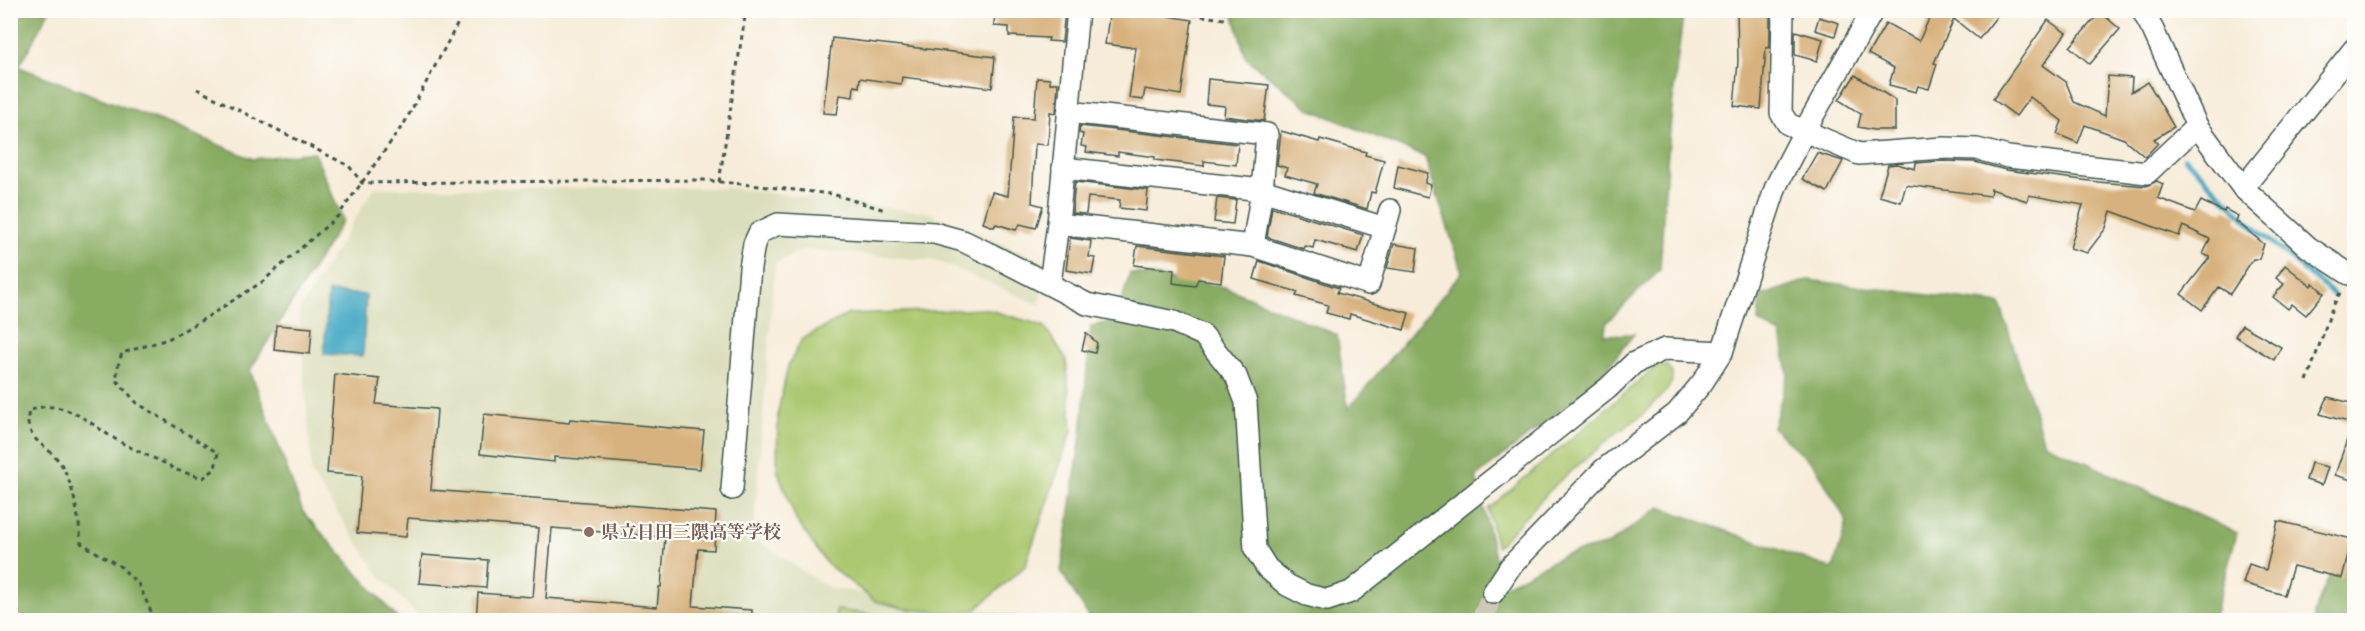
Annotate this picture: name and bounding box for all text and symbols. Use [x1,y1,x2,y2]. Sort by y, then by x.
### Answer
place label: 県立日田三隈高等学校 [601,522,781,542]
marker: 県立日田三隈高等学校 [582,525,596,539]

